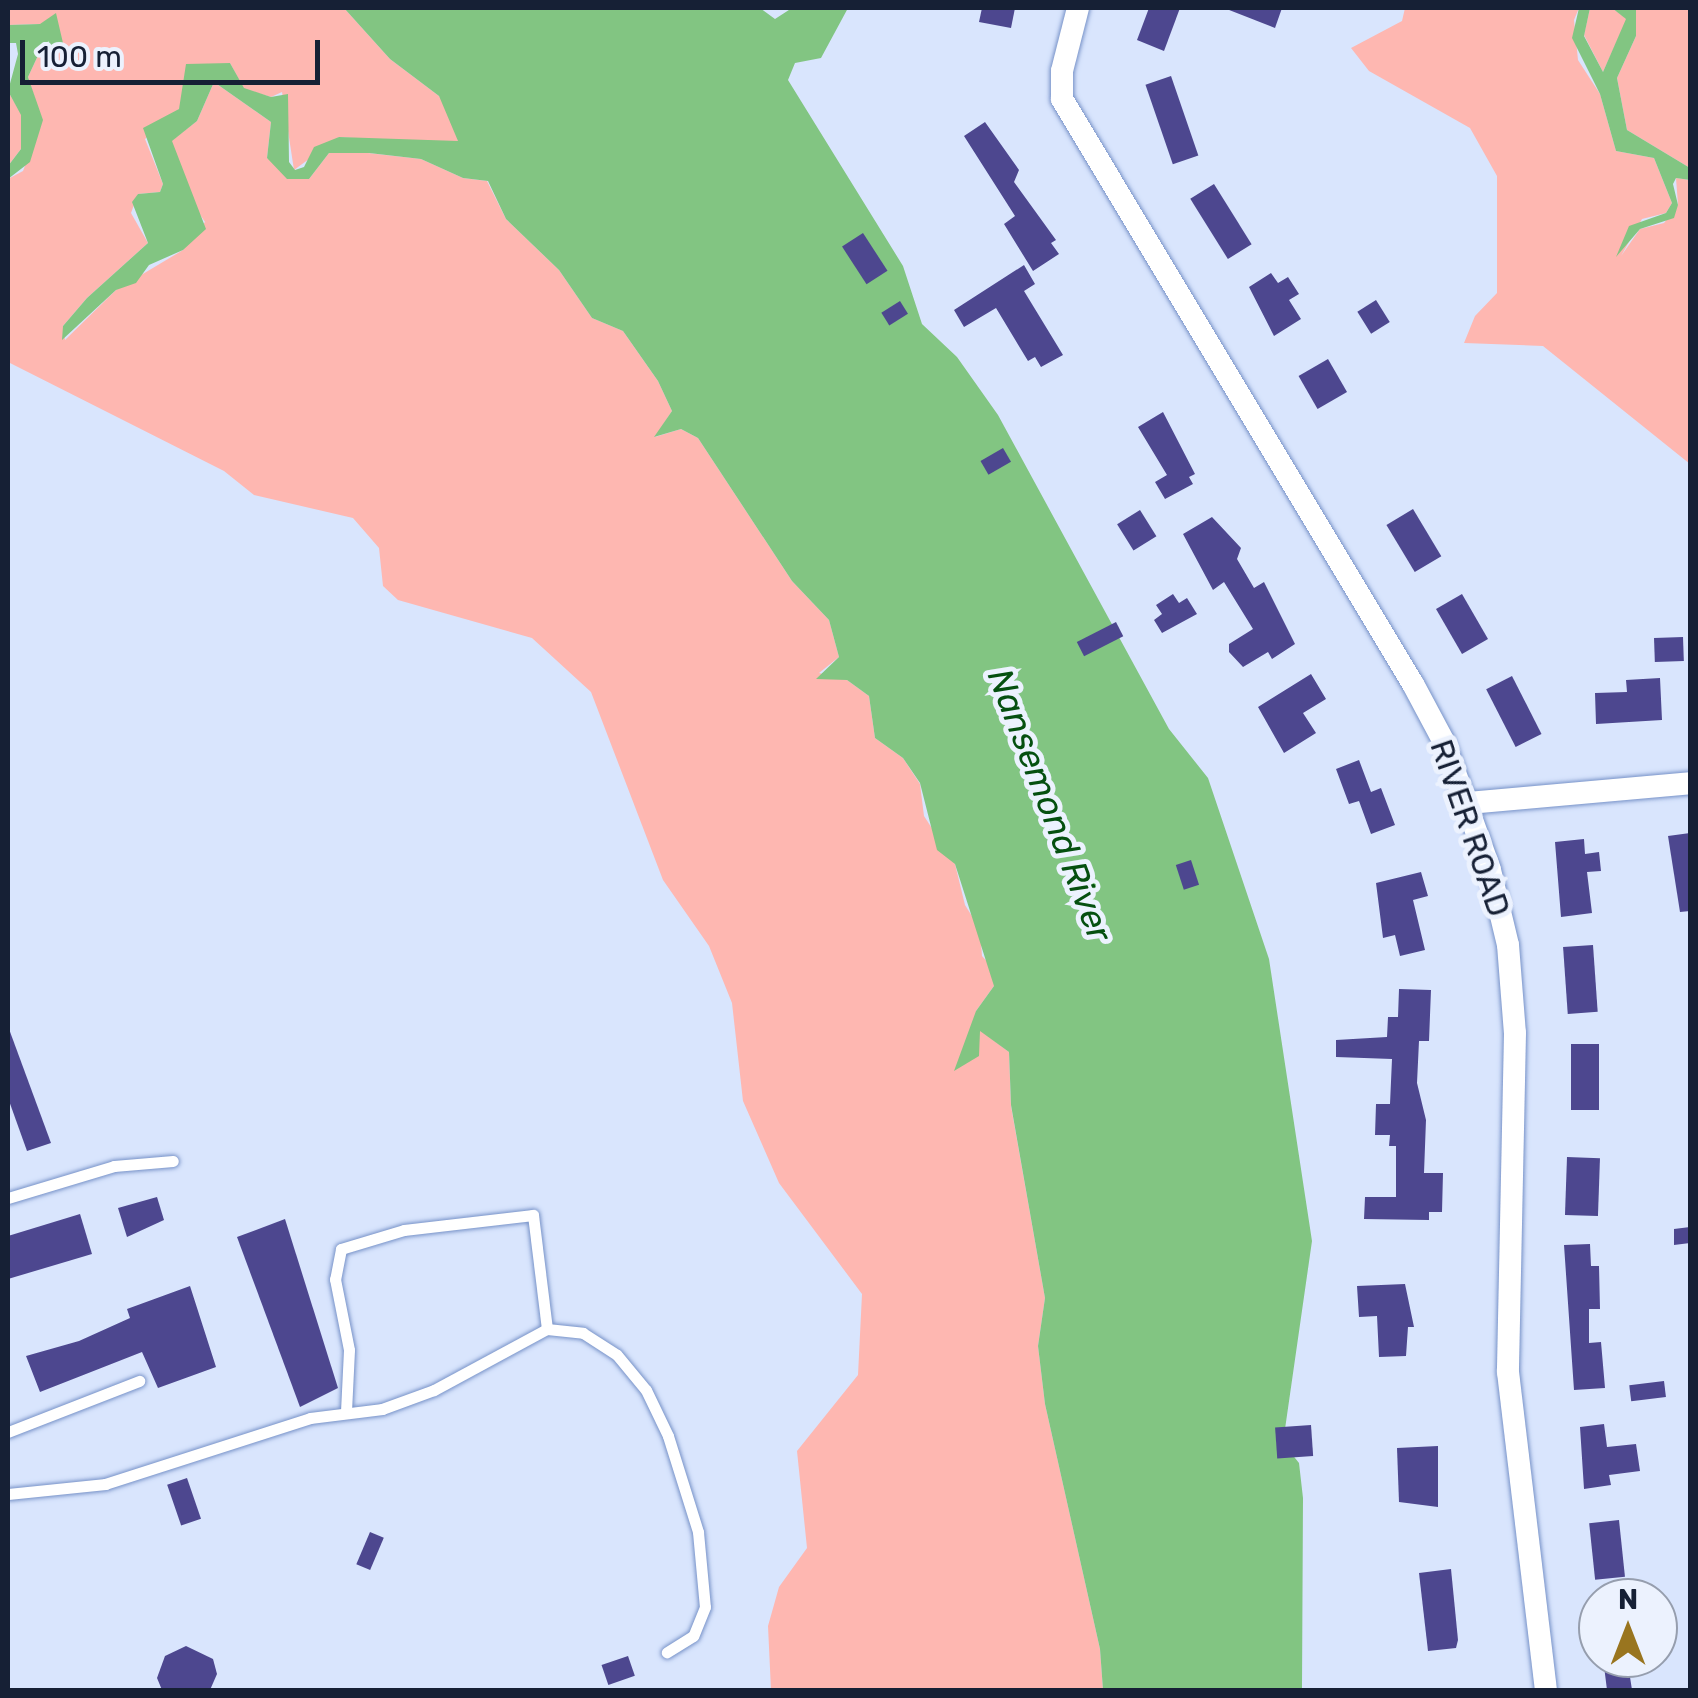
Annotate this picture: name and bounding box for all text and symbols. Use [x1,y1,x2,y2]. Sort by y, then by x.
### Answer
scale bar [25,20,325,82]
text: 100 m [37,39,122,75]
water label: Nansemond River [979,663,1121,947]
street label: RIVER ROAD [1422,735,1518,921]
north arrow [1578,1578,1678,1678]
text: N [1618,1583,1638,1616]

